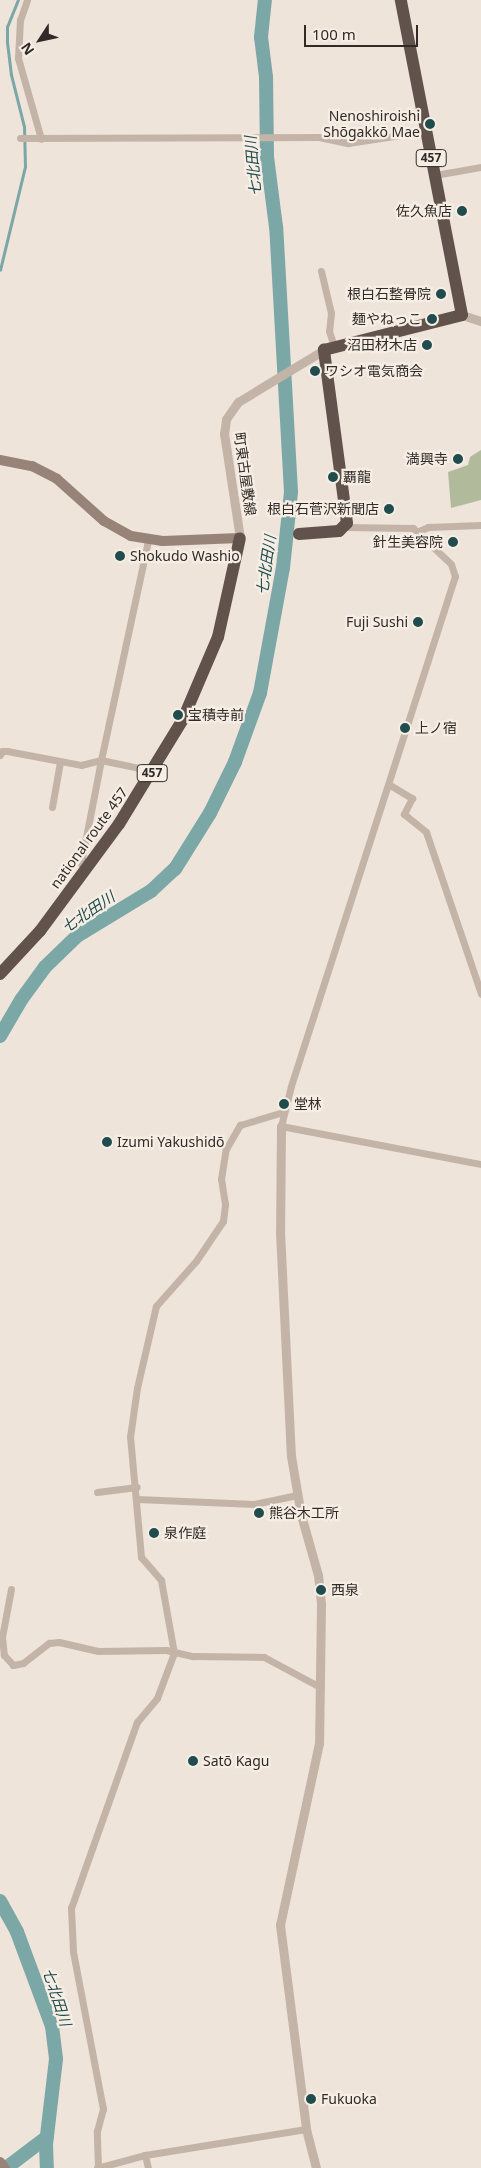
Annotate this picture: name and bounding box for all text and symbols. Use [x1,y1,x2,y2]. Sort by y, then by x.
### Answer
north arrow [15,15,65,65]
scale bar [306,15,420,47]
text: 100 m [312,24,356,44]
text: N [16,39,38,59]
place label: Nenoshiroishi Shōgakkō Mae [323,108,420,140]
marker: Nenoshiroishi Shōgakkō Mae [424,118,436,130]
water label: 七北田川 [241,135,265,197]
road number: 457 [415,148,447,168]
place label: 佐久魚店 [396,203,452,219]
marker: 佐久魚店 [456,205,468,217]
place label: 根白石整骨院 [347,286,431,302]
marker: 根白石整骨院 [435,288,447,300]
place label: 麺やねっこ [352,311,422,327]
marker: 麺やねっこ [426,313,438,325]
place label: 沼田材木店 [347,337,417,353]
marker: 沼田材木店 [421,339,433,351]
place label: ワシオ電気商会 [325,363,423,379]
marker: ワシオ電気商会 [309,365,321,377]
street label: 町東古屋敷線 [231,431,259,517]
place label: 満興寺 [406,451,448,467]
marker: 満興寺 [452,453,464,465]
place label: 覇龍 [343,469,371,485]
marker: 覇龍 [327,471,339,483]
place label: 根白石菅沢新聞店 [267,501,379,517]
marker: 根白石菅沢新聞店 [383,503,395,515]
water label: 七北田川 [253,534,279,596]
place label: 針生美容院 [373,534,443,550]
marker: 針生美容院 [447,536,459,548]
place label: Shokudo Washio [130,548,240,564]
marker: Shokudo Washio [114,550,126,562]
place label: Fuji Sushi [346,614,408,630]
marker: Fuji Sushi [412,616,424,628]
place label: 宝積寺前 [188,707,244,723]
marker: 宝積寺前 [172,709,184,721]
place label: 上ノ宿 [415,720,457,736]
marker: 上ノ宿 [399,722,411,734]
road number: 457 [136,764,168,782]
street label: national route 457 [47,784,131,892]
water label: 七北田川 [58,888,118,936]
place label: 堂林 [294,1096,322,1112]
marker: 堂林 [278,1098,290,1110]
place label: Izumi Yakushidō [117,1134,225,1150]
marker: Izumi Yakushidō [101,1136,113,1148]
place label: 熊谷木工所 [269,1505,339,1521]
marker: 熊谷木工所 [253,1507,265,1519]
place label: 泉作庭 [164,1525,206,1541]
marker: 泉作庭 [148,1527,160,1539]
place label: 西泉 [331,1582,359,1598]
marker: 西泉 [315,1584,327,1596]
place label: Satō Kagu [203,1753,269,1769]
marker: Satō Kagu [187,1755,199,1767]
water label: 七北田川 [39,1966,75,2028]
place label: Fukuoka [321,2091,377,2107]
marker: Fukuoka [305,2093,317,2105]

